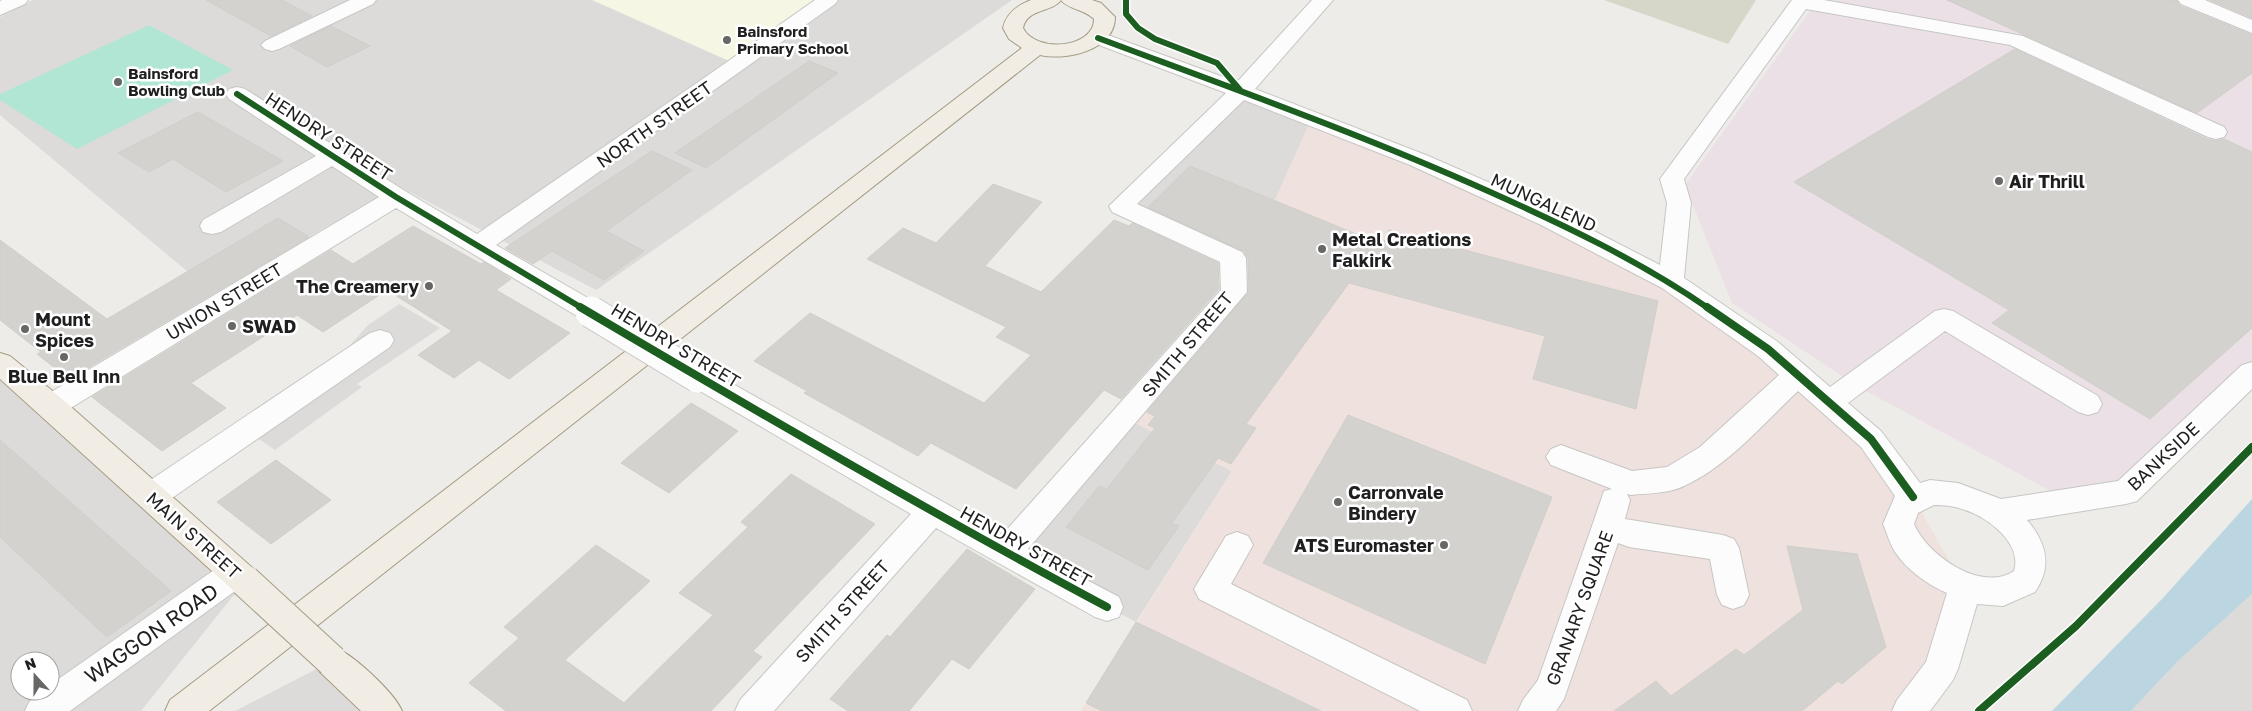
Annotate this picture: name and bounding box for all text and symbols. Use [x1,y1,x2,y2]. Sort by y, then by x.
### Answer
place label: Bainsford Primary School [737,22,849,57]
marker: Bainsford Primary School [721,34,733,46]
place label: Bainsford Bowling Club [128,64,225,99]
marker: Bainsford Bowling Club [112,76,124,88]
street label: NORTH STREET [592,76,716,172]
street label: HENDRY STREET [261,87,397,185]
street label: MUNGALEND [1488,168,1600,236]
place label: Air Thrill [2009,170,2085,192]
marker: Air Thrill [1993,175,2005,187]
place label: Metal Creations Falkirk [1332,228,1471,271]
marker: Metal Creations Falkirk [1316,243,1328,255]
street label: UNION STREET [162,258,286,344]
place label: The Creamery [296,275,419,297]
marker: The Creamery [423,280,435,292]
street label: SMITH STREET [1137,287,1237,401]
street label: HENDRY STREET [607,298,745,392]
place label: Mount Spices [35,308,94,351]
place label: SWAD [242,315,297,337]
marker: SWAD [226,320,238,332]
marker: Mount Spices [19,323,31,335]
marker: Blue Bell Inn [58,351,70,363]
place label: Blue Bell Inn [8,365,120,387]
street label: BANKSIDE [2122,417,2204,495]
place label: Carronvale Bindery [1348,481,1444,524]
street label: MAIN STREET [142,487,246,583]
marker: Carronvale Bindery [1332,496,1344,508]
street label: HENDRY STREET [957,501,1095,591]
street label: GRANARY SQUARE [1541,528,1617,688]
place label: ATS Euromaster [1294,534,1434,556]
marker: ATS Euromaster [1438,539,1450,551]
street label: SMITH STREET [790,555,894,667]
street label: WAGGON ROAD [79,577,223,689]
north arrow [10,651,60,701]
text: N [22,654,38,673]

